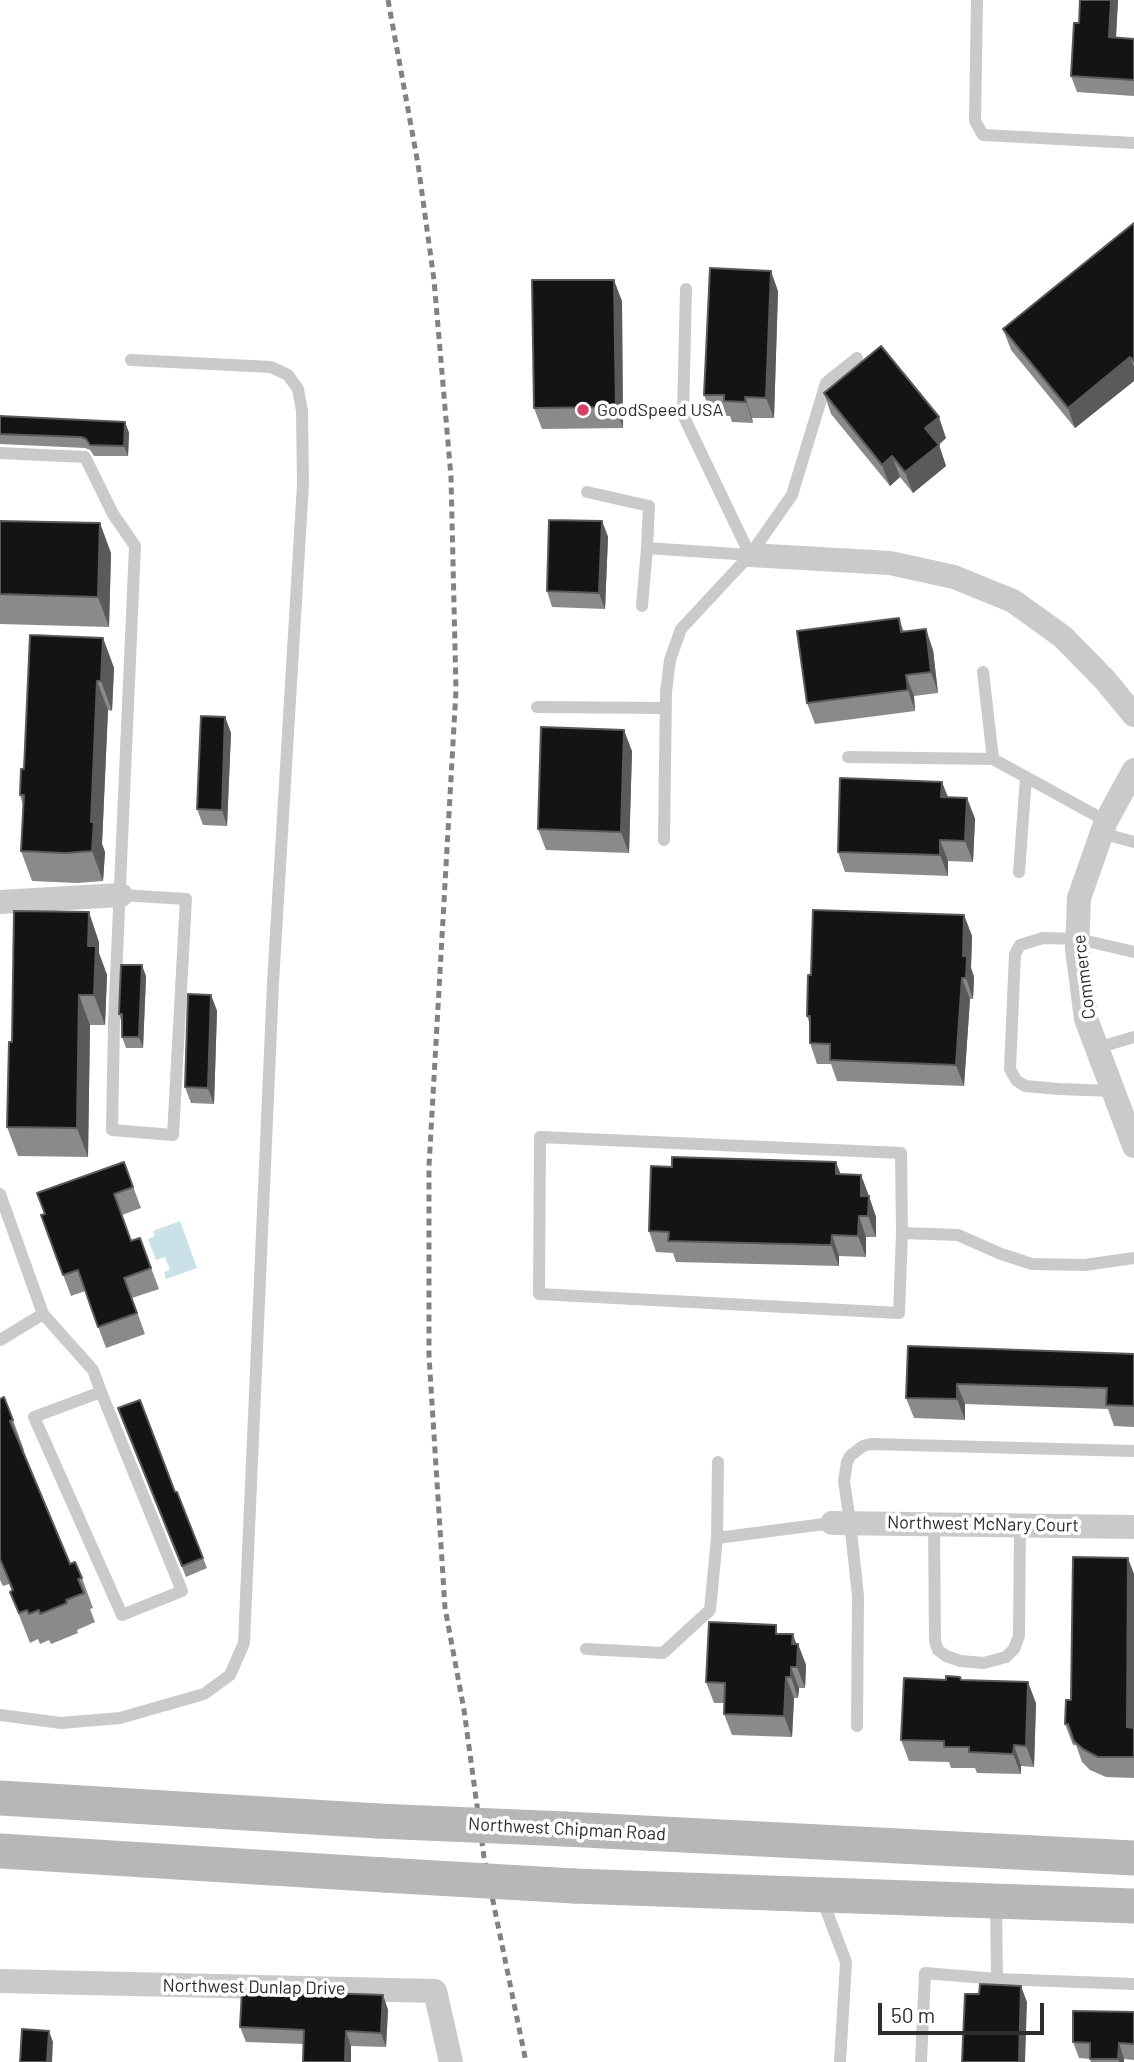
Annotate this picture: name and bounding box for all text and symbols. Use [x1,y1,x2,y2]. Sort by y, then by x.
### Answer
place label: GoodSpeed USA [597,399,724,421]
marker: GoodSpeed USA [575,402,591,418]
street label: Commerce [1068,933,1100,1021]
street label: Northwest McNary Court [887,1512,1079,1536]
street label: Northwest Chipman Road [468,1813,666,1845]
street label: Northwest Dunlap Drive [162,1975,346,1999]
scale bar [882,1988,1048,2032]
text: 50 m [891,2002,935,2027]

